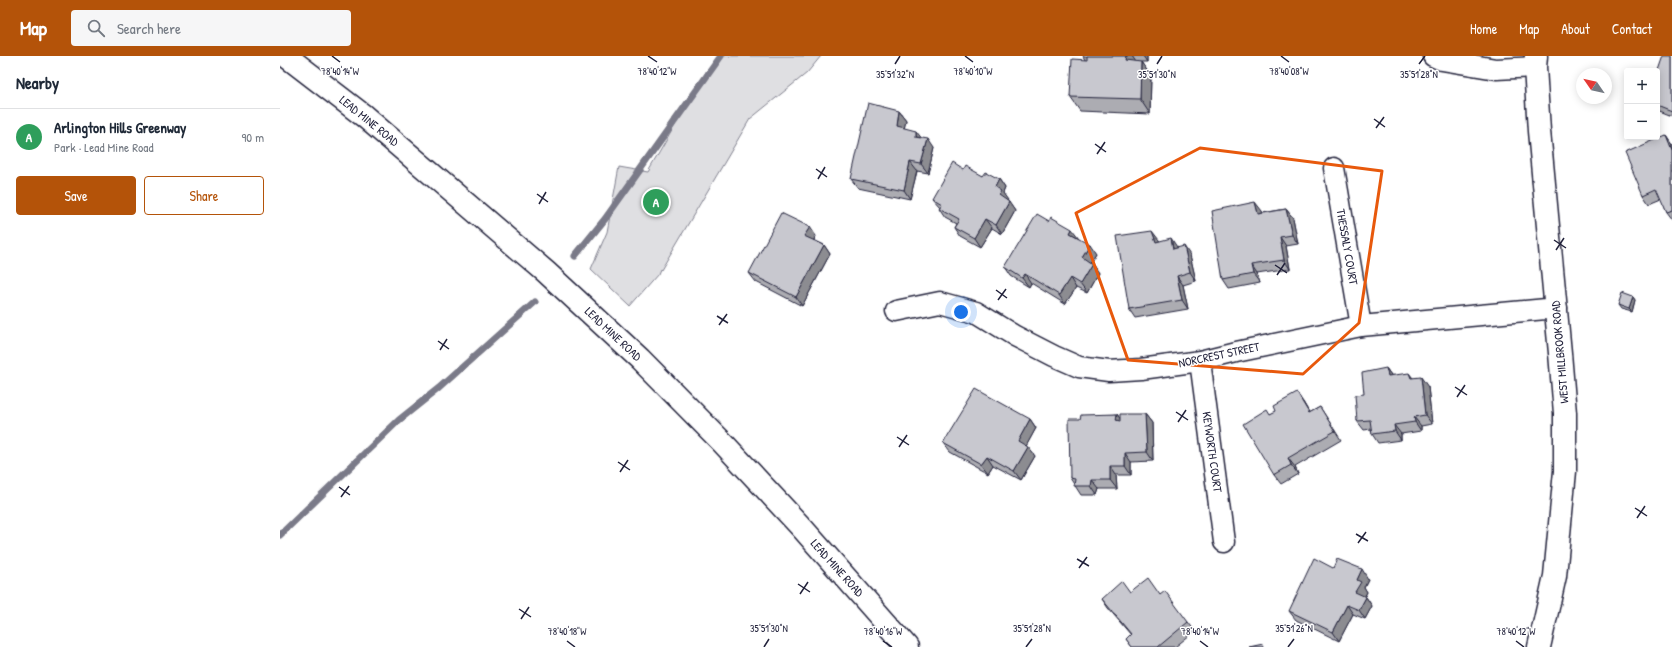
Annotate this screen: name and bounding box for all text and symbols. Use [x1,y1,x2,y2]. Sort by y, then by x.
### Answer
search box [71,10,351,46]
text: Map [20,15,47,41]
icon: search [85,17,107,39]
text: Search here [117,18,181,39]
text: Home [1470,19,1497,38]
text: Map [1519,19,1539,38]
text: About [1561,19,1590,38]
text: Contact [1612,19,1652,38]
text: 78°40'14"W [321,65,360,78]
text: 78°40'12"W [638,65,677,78]
text: 78°40'10"W [954,65,993,78]
text: 78°40'08"W [1269,65,1310,78]
text: 35°51'32"N [876,68,914,81]
text: 35°51'30"N [1138,68,1176,81]
text: 35°51'28"N [1400,68,1438,81]
north arrow [1576,68,1612,104]
map controls [1624,68,1660,140]
button: + [1624,68,1660,104]
text: Nearby [16,71,59,94]
street label: LEAD MINE ROAD [336,91,403,150]
button: − [1624,104,1660,140]
text: Arlington Hills Greenway [54,117,186,138]
text: A [26,128,32,146]
text: 90 m [242,128,264,146]
text: Park · Lead Mine Road [54,138,154,156]
button: Save [16,176,136,215]
button: Share [144,176,264,215]
pin: A [643,187,669,217]
street label: THESSALY COURT [1332,208,1363,287]
street label: WEST MILLBROOK ROAD [1547,300,1572,404]
your location [951,302,971,322]
street label: LEAD MINE ROAD [581,303,646,365]
street label: NORCREST STREET [1177,338,1261,371]
street label: KEYWORTH COURT [1198,410,1227,494]
street label: LEAD MINE ROAD [807,535,868,600]
text: 35°51'30"N [750,622,788,635]
text: 35°51'28"N [1013,622,1051,635]
text: 35°51'26"N [1275,622,1313,635]
text: 78°40'18"W [548,625,587,638]
text: 78°40'16"W [864,625,903,638]
text: 78°40'14"W [1181,625,1220,638]
text: 78°40'12"W [1497,625,1536,638]

